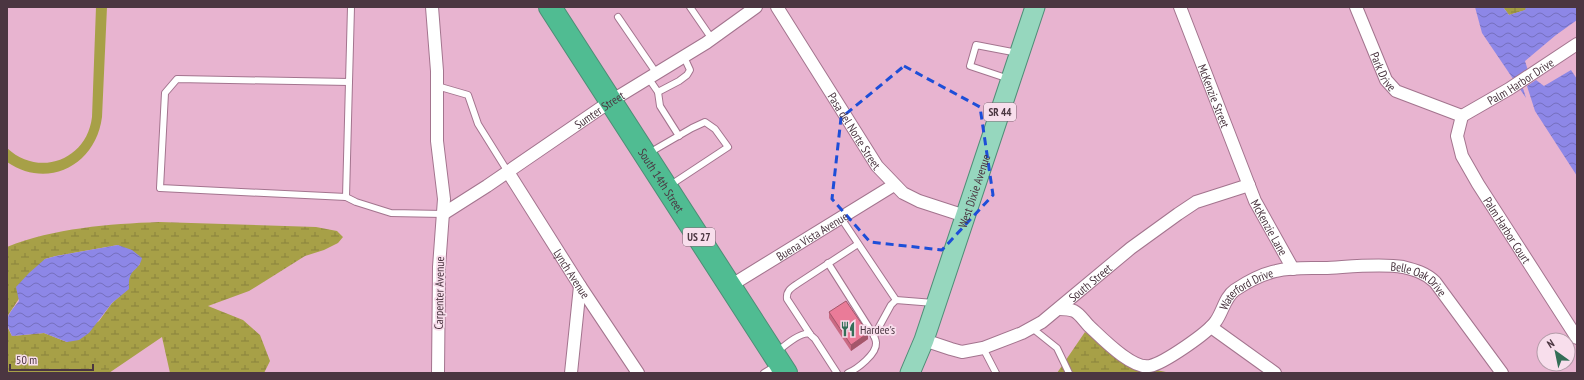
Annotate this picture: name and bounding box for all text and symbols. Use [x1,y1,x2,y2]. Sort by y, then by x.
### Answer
street label: Park Drive [1368,49,1400,94]
street label: Palm Harbor Drive [1484,54,1556,107]
street label: McKenzie Street [1195,62,1234,130]
street label: Sumter Street [571,87,627,132]
street label: Pasa del Norte Street [825,89,884,173]
road number: SR 44 [984,103,1016,121]
street label: South 14th Street [635,145,688,216]
street label: West Dixie Avenue [954,152,993,230]
street label: Palm Harbor Court [1481,194,1535,267]
street label: McKenzie Lane [1248,196,1291,258]
street label: Buena Vista Avenue [773,208,850,263]
road number: US 27 [683,228,715,246]
street label: Lynch Avenue [551,246,594,301]
street label: Carpenter Avenue [431,256,447,330]
street label: Belle Oak Drive [1390,258,1450,299]
street label: South Street [1065,260,1115,305]
street label: Waterford Drive [1215,265,1275,312]
restaurant icon: Hardee's [839,320,857,338]
place label: Hardee's [860,322,895,337]
north arrow [1536,332,1576,372]
text: N [1544,336,1557,351]
scale bar [10,346,93,372]
text: 50 m [16,352,37,367]

